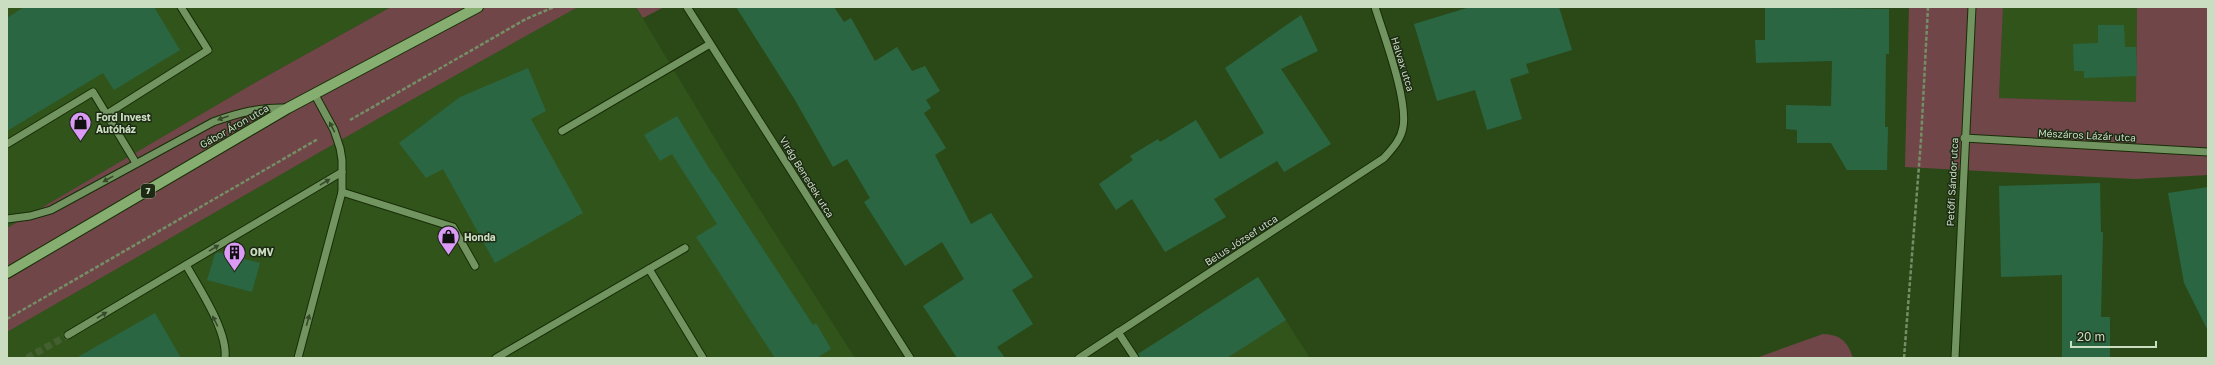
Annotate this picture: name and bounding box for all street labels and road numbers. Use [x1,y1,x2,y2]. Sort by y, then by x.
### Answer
street label: Halvax utca [1389,35,1417,93]
street label: Gábor Áron utca [197,101,271,151]
street label: Mészáros Lázár utca [2038,126,2136,144]
street label: Virág Benedek utca [777,134,837,220]
street label: Petőfi Sándor utca [1944,137,1960,227]
road number: 7 [141,184,155,198]
street label: Belus József utca [1202,212,1280,268]

